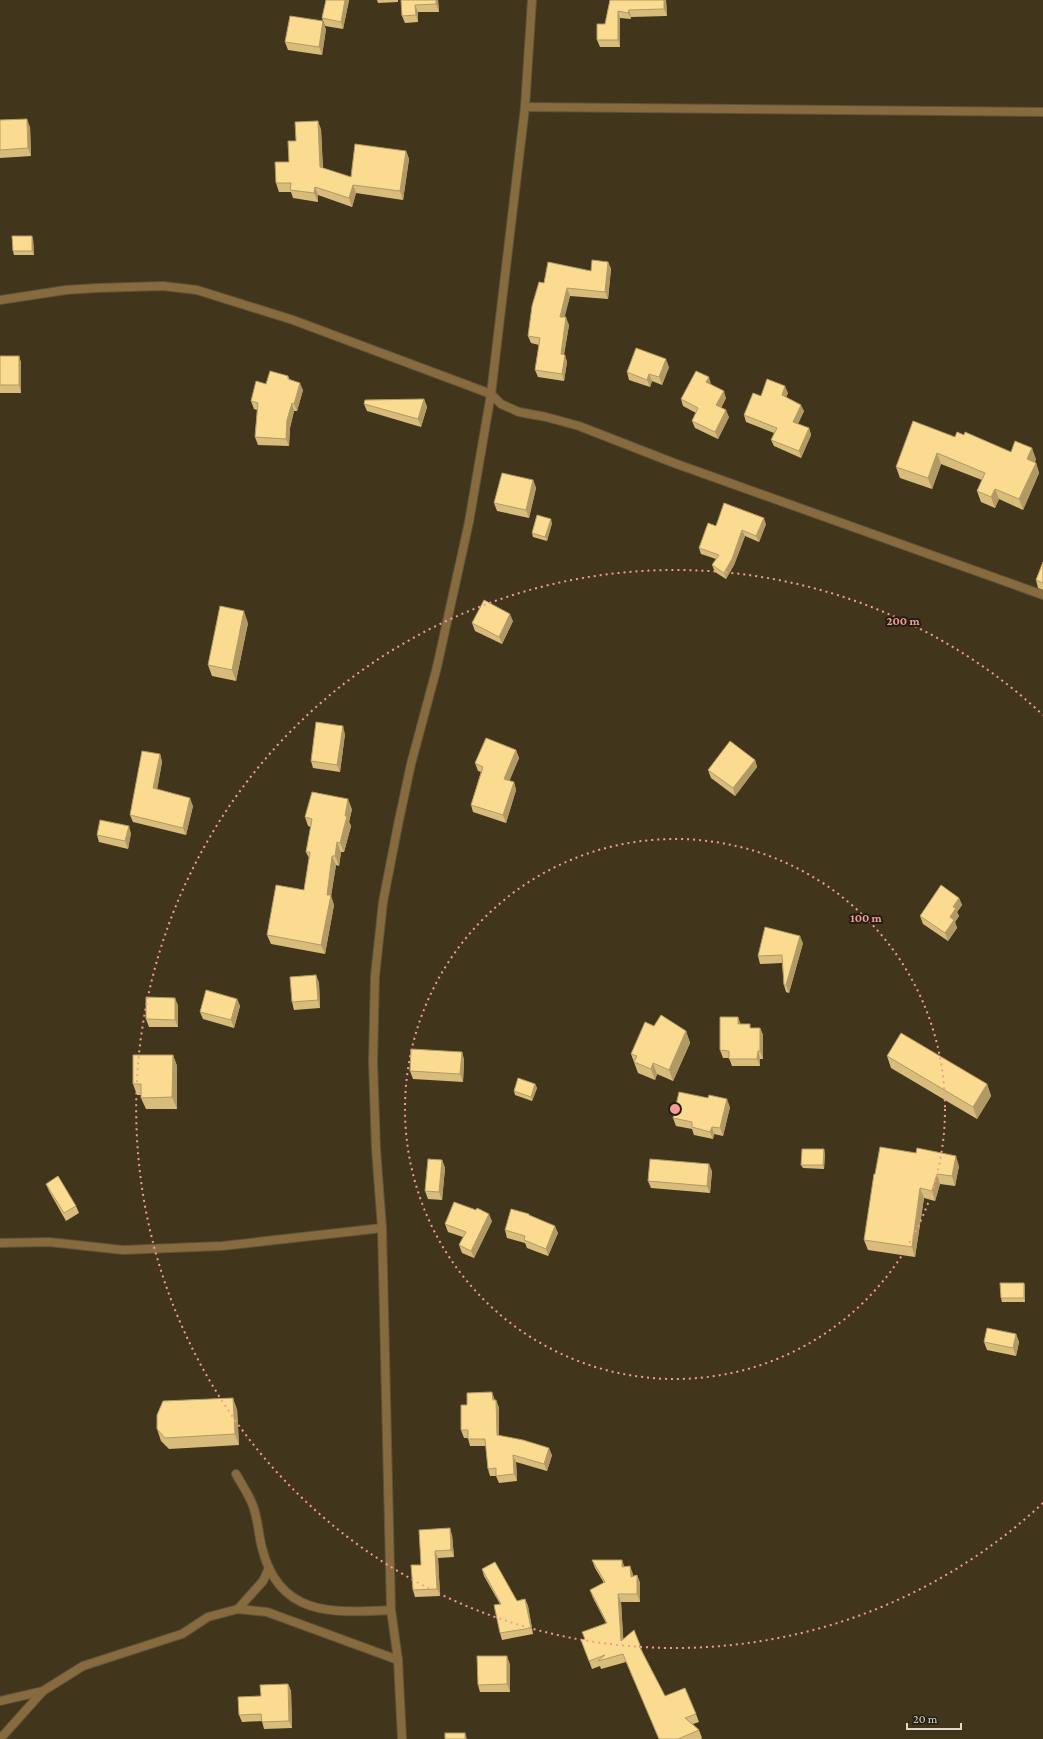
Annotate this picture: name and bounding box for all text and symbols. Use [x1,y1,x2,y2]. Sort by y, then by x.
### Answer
text: 200 m [886,614,920,628]
text: 100 m [850,911,883,925]
centre of rings [668,1102,682,1116]
scale bar [907,1705,961,1731]
text: 20 m [913,1712,938,1726]

